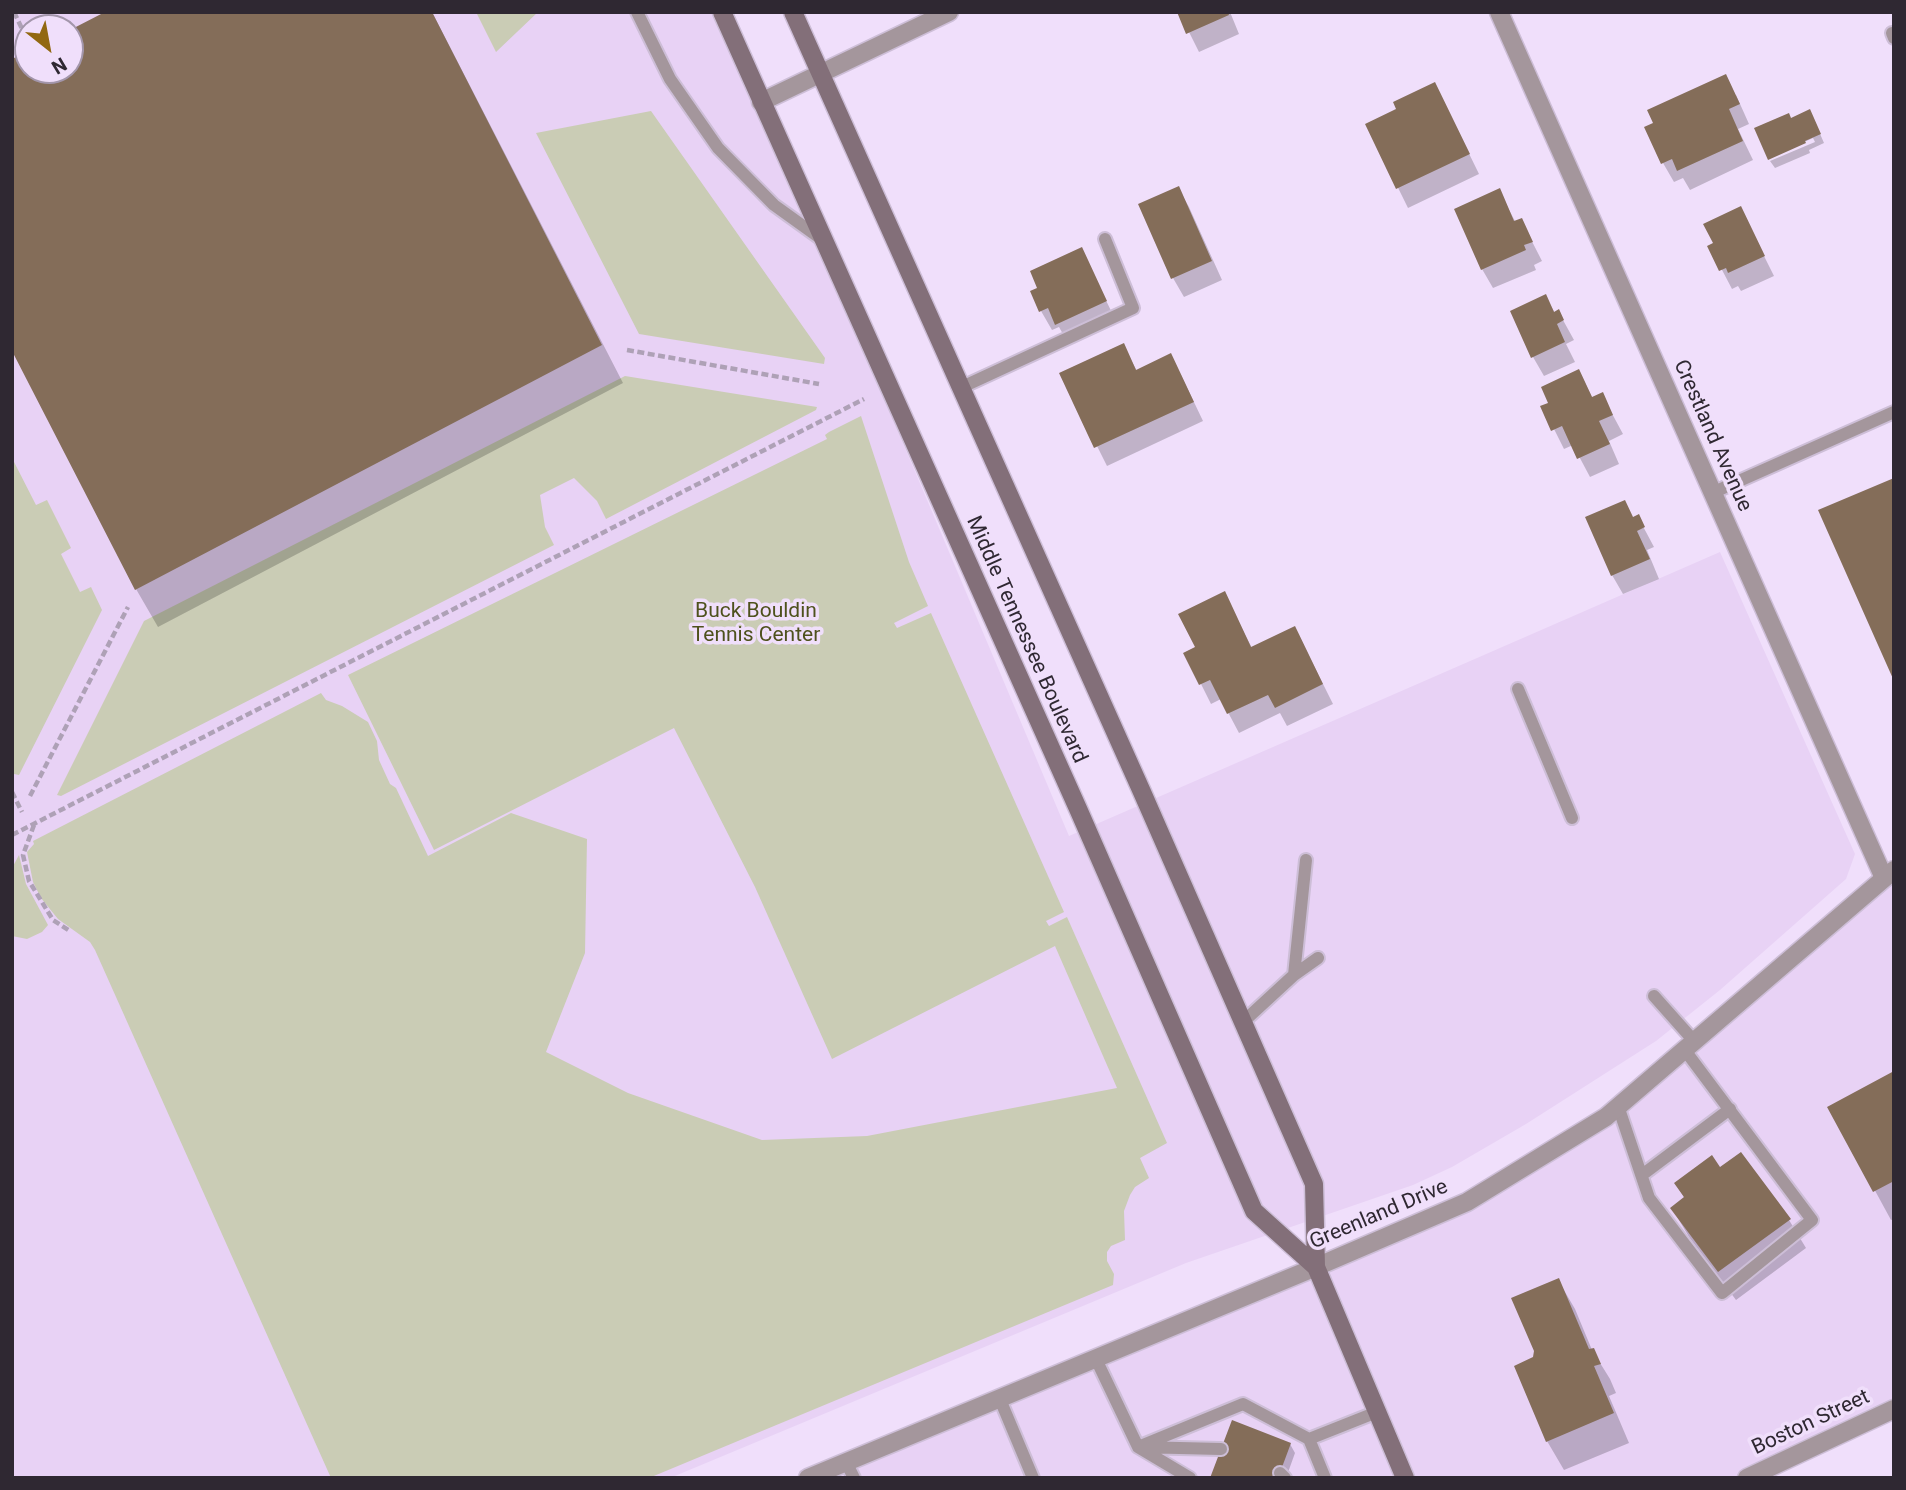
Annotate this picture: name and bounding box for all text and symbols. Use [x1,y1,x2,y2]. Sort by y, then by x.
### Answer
north arrow [14,14,84,84]
text: N [47,52,71,79]
street label: Crestland Avenue [1667,356,1757,516]
street label: Middle Tennessee Boulevard [960,513,1092,767]
park label: Buck Bouldin Tennis Center [692,599,820,649]
street label: Greenland Drive [1306,1175,1452,1255]
street label: Boston Street [1748,1385,1874,1461]

